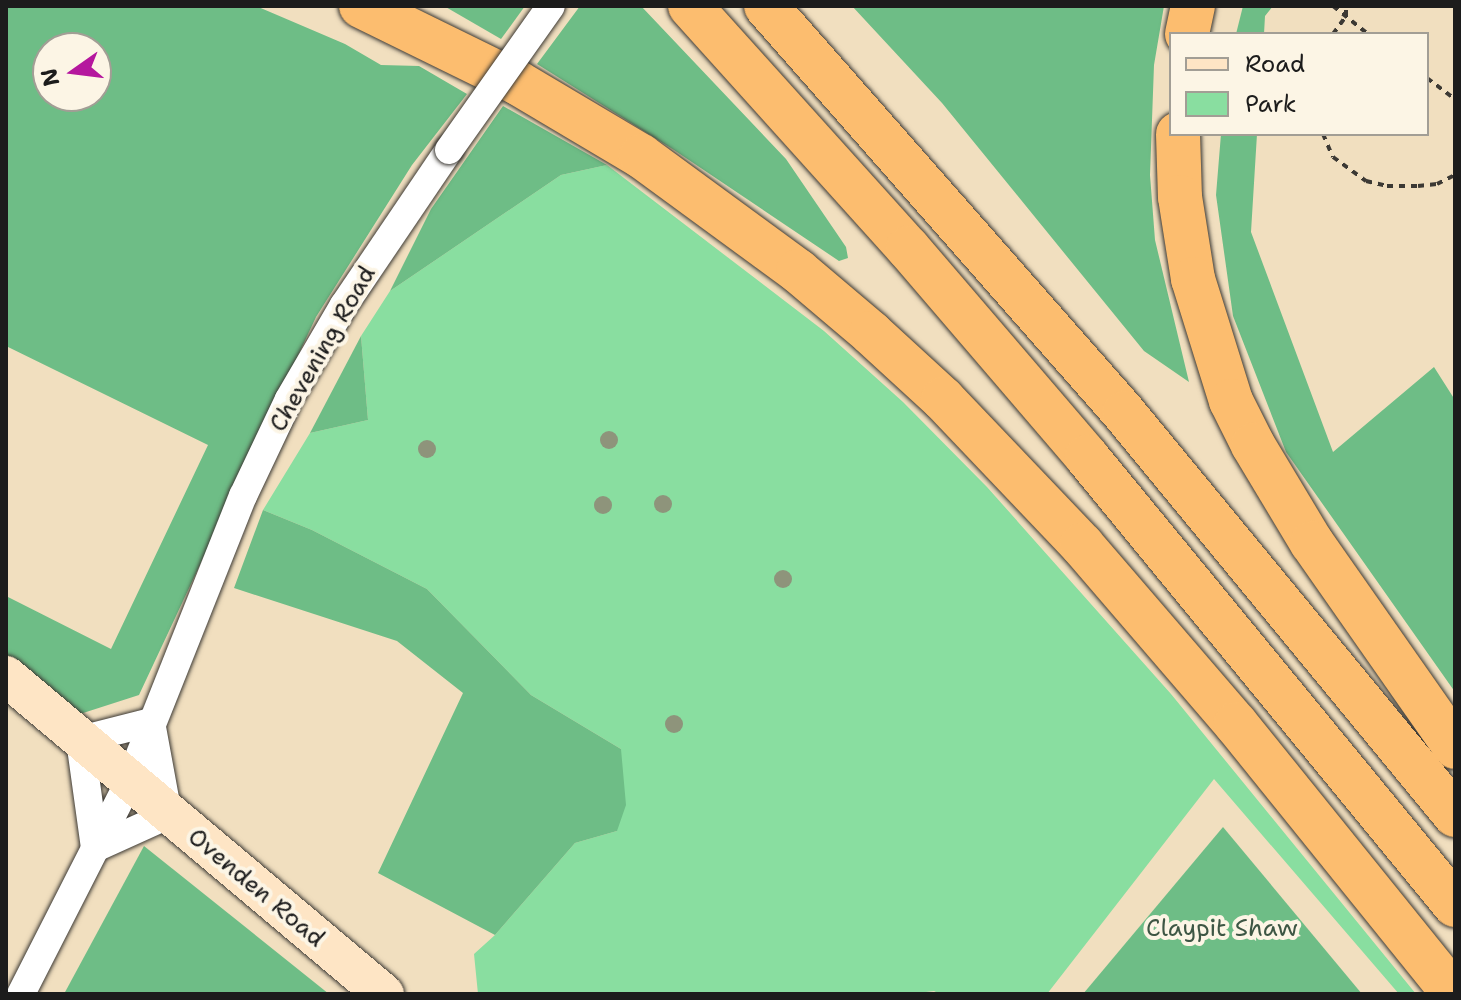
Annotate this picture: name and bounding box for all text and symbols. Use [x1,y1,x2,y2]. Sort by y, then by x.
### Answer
north arrow [32,32,112,112]
legend [1169,32,1429,136]
text: Road [1245,48,1305,80]
text: N [34,65,66,89]
text: Park [1245,88,1297,120]
street label: Chevening Road [264,261,382,437]
street label: Ovenden Road [182,823,330,953]
park label: Claypit Shaw [1146,915,1298,943]

